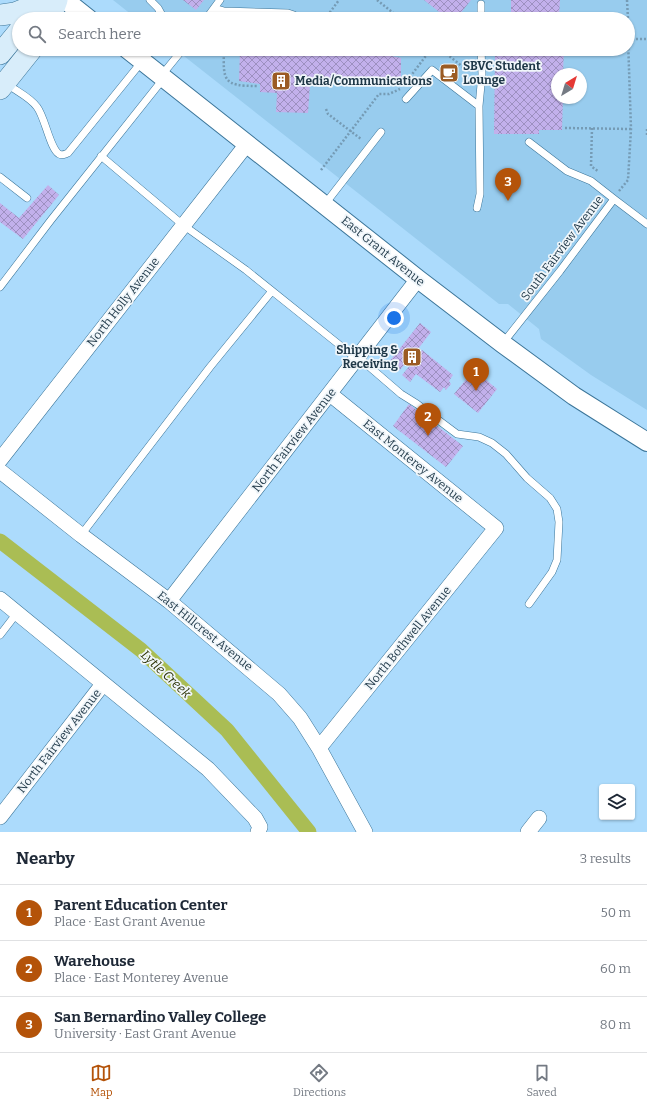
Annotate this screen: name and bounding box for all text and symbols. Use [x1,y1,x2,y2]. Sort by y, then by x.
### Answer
search box [12,12,635,56]
icon: search [26,23,48,45]
text: Search here [58,25,141,43]
place label: SBVC Student Lounge [463,59,541,87]
cafe icon: SBVC Student Lounge [438,62,460,84]
north arrow [551,68,587,104]
building icon: Media/Communications [270,70,292,92]
place label: Media/Communications [295,74,432,88]
pin: 3 [495,168,521,201]
street label: South Fairview Avenue [518,193,606,303]
street label: East Grant Avenue [339,213,427,289]
street label: North Holly Avenue [84,255,162,349]
your location [384,308,404,328]
place label: Shipping & Receiving [336,343,398,371]
building icon: Shipping & Receiving [401,346,423,368]
pin: 1 [463,358,489,391]
street label: North Fairview Avenue [249,385,339,495]
pin: 2 [415,403,441,436]
street label: East Monterey Avenue [360,416,466,506]
street label: North Bothwell Avenue [362,583,454,693]
street label: East Hillcrest Avenue [155,588,255,674]
water label: Lytle Creek [138,647,195,702]
street label: North Fairview Avenue [14,686,104,796]
map controls [599,784,635,820]
button: layers [599,784,635,820]
text: Nearby [16,848,75,869]
text: 3 results [580,851,631,866]
text: Parent Education Center [54,896,228,914]
text: 1 [26,905,32,920]
text: 50 m [601,905,631,920]
text: Place · East Grant Avenue [54,914,206,929]
text: Warehouse [54,952,135,970]
text: 2 [25,961,33,976]
text: 60 m [600,961,631,976]
text: Place · East Monterey Avenue [54,970,228,985]
text: San Bernardino Valley College [54,1008,266,1026]
text: 3 [25,1017,33,1032]
text: 80 m [600,1017,631,1032]
text: University · East Grant Avenue [54,1026,236,1041]
tab: Map [90,1062,112,1099]
tab: Directions [293,1062,346,1099]
tab: Saved [526,1062,557,1099]

